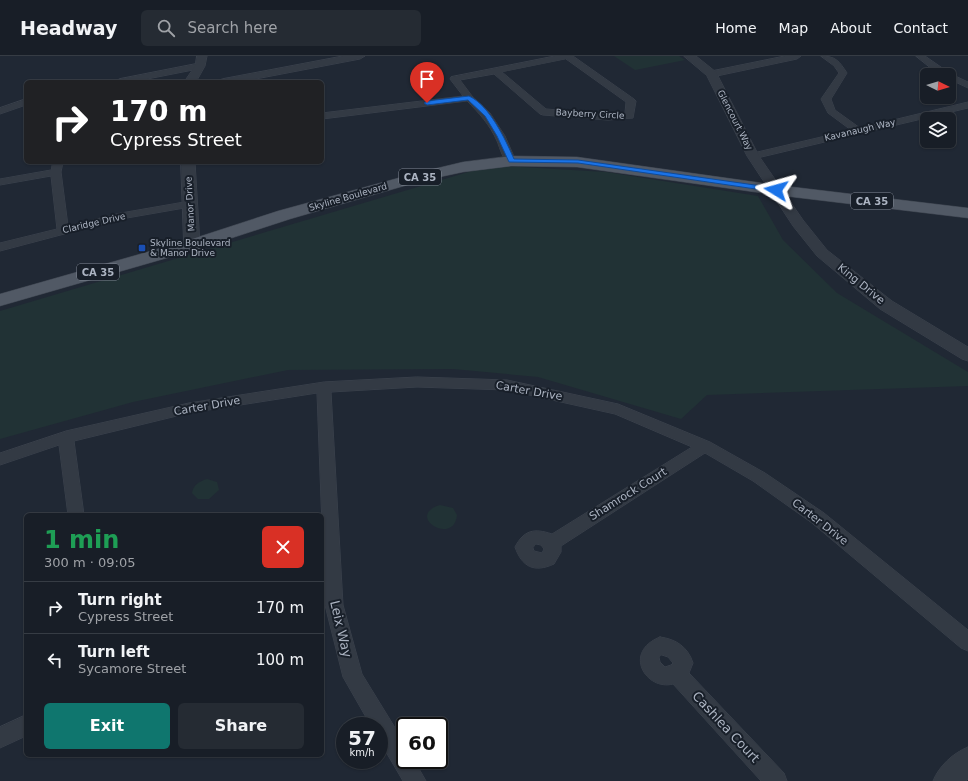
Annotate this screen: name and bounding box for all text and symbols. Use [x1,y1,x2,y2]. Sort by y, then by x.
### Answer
search box [141,10,421,46]
text: Headway [20,17,117,39]
icon: search [155,17,177,39]
text: Search here [187,19,278,37]
text: Home [715,20,757,36]
text: Map [779,20,808,36]
text: About [830,20,872,36]
text: Contact [894,20,948,36]
pin [410,62,444,103]
icon: arrive [416,68,438,90]
north arrow [920,68,956,104]
map controls [920,68,956,148]
street label: Glencourt Way [716,88,755,152]
text: 170 m [110,95,207,128]
icon: right [44,96,96,148]
street label: Bayberry Circle [555,107,625,121]
button: layers [920,112,956,148]
street label: Kavanaugh Way [824,117,897,143]
text: Cypress Street [110,129,242,150]
road number: CA 35 [399,169,441,185]
position arrow [755,169,797,211]
street label: Manor Drive [184,176,196,232]
street label: Skyline Boulevard [308,181,388,213]
road number: CA 35 [851,193,893,209]
street label: Claridge Drive [62,211,127,235]
place label: Skyline Boulevard & Manor Drive [150,238,231,258]
marker: Skyline Boulevard & Manor Drive [137,243,147,253]
street label: King Drive [835,261,887,307]
road number: CA 35 [77,264,119,280]
street label: Carter Drive [495,379,564,403]
street label: Carter Drive [173,394,242,418]
street label: Shamrock Court [587,465,670,523]
street label: Carter Drive [789,496,851,548]
text: 1 min [44,526,119,554]
button: close [262,526,304,568]
text: 300 m · 09:05 [44,555,135,570]
text: Turn right [78,591,162,609]
icon: right [44,597,66,619]
text: 170 m [256,599,304,617]
street label: Leix Way [327,599,355,659]
text: Cypress Street [78,609,173,624]
text: Turn left [78,643,150,661]
icon: left [44,649,66,671]
text: 100 m [256,651,304,669]
text: Sycamore Street [78,661,186,676]
street label: Cashlea Court [689,688,763,766]
button: Exit [44,703,170,749]
button: Share [178,703,304,749]
speed limit sign: 60 [396,717,448,769]
text: 57 [348,726,376,750]
text: km/h [349,747,375,758]

